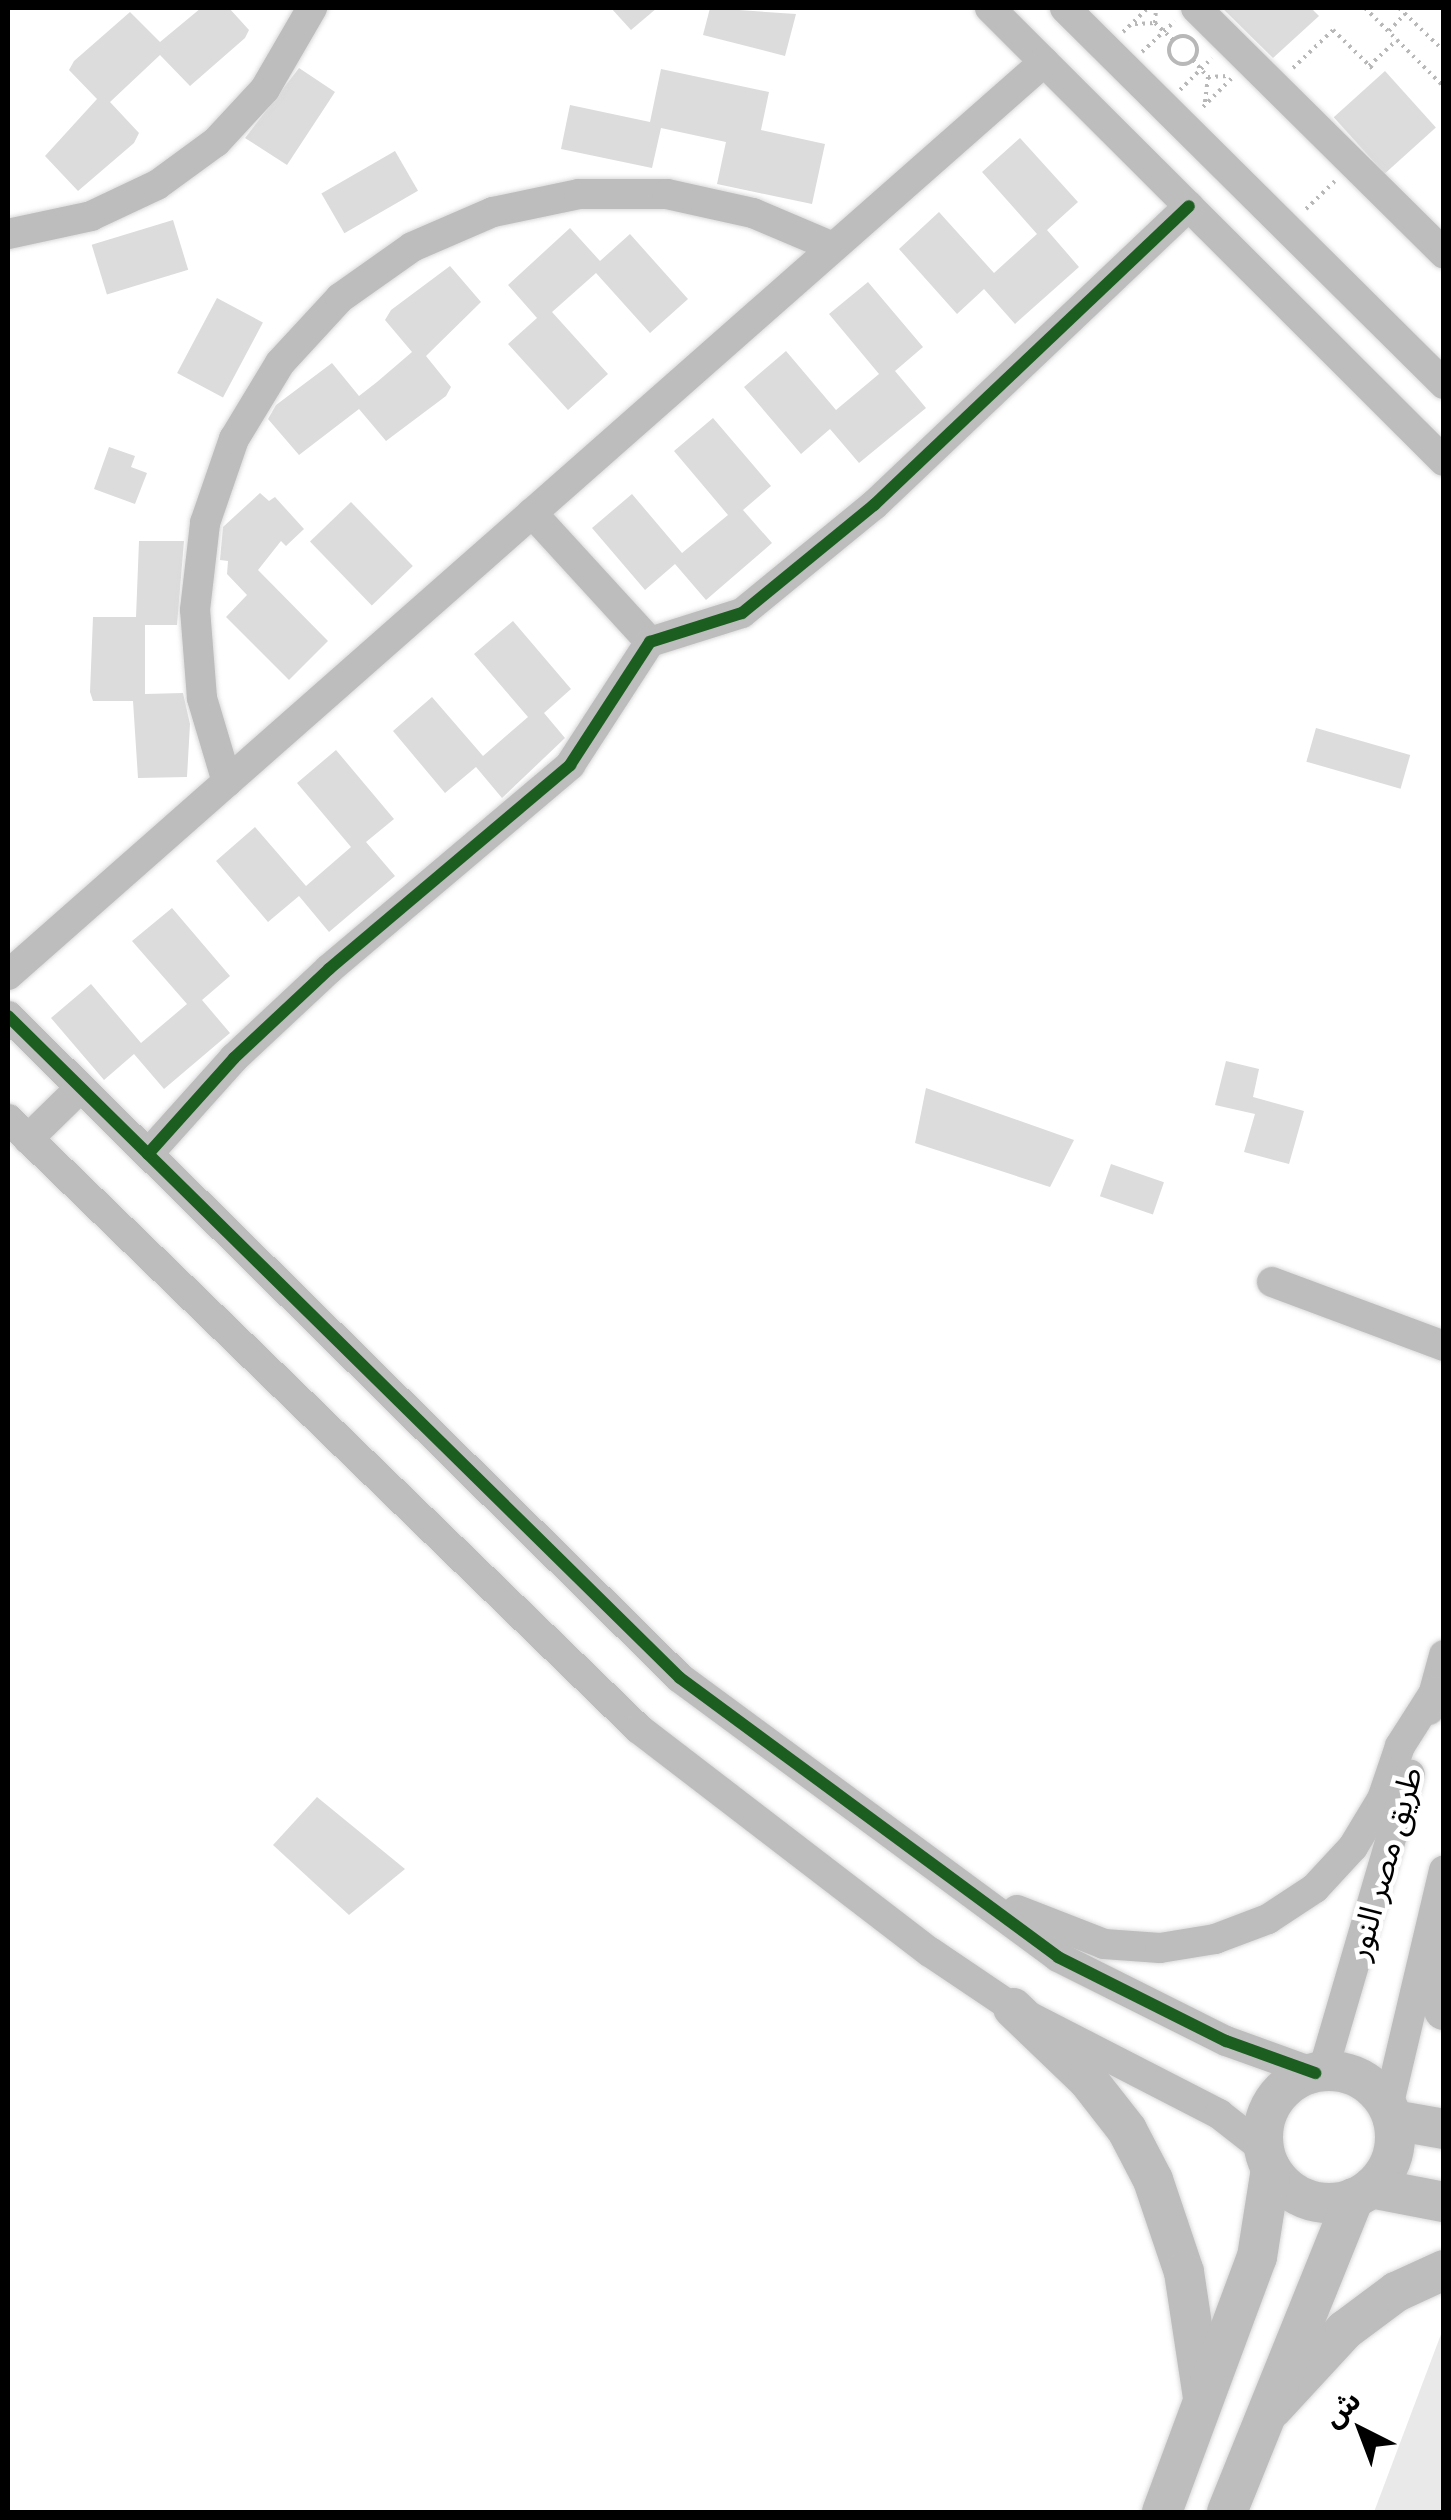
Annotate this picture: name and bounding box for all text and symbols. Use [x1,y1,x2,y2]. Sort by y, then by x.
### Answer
street label: طريق مصر النور [1338,1762,1430,1964]
north arrow [1311,2380,1411,2480]
text: ش [1315,2382,1367,2433]

